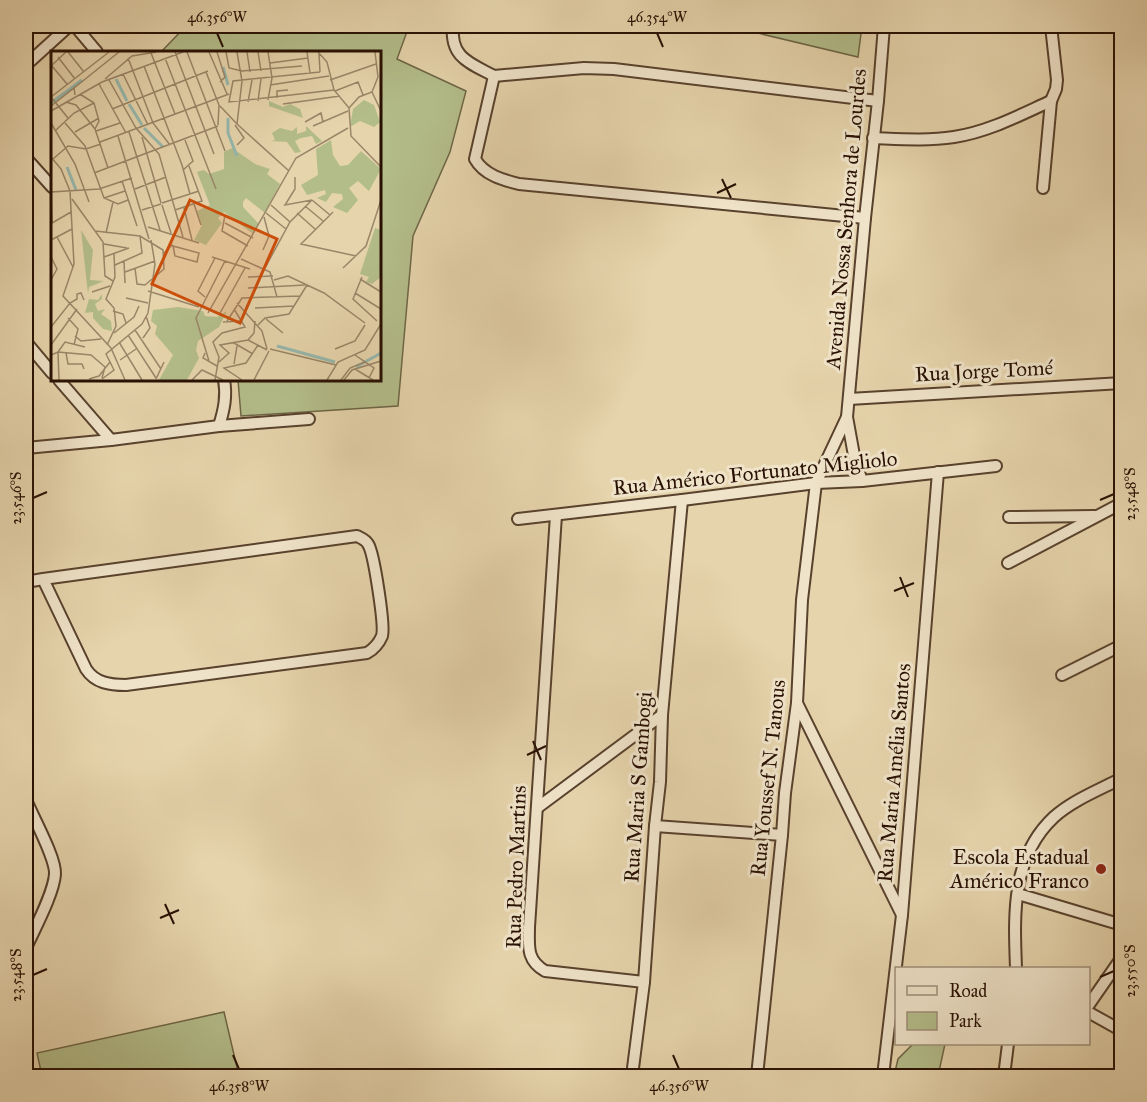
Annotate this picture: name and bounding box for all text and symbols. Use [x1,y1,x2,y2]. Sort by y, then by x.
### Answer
text: 46.356°W [187,8,248,26]
text: 46.354°W [627,8,688,26]
inset map [51,51,381,381]
street label: Avenida Nossa Senhora de Lourdes [820,68,872,371]
street label: Rua Jorge Tomé [914,354,1054,388]
street label: Rua Américo Fortunato Migliolo [611,445,899,501]
text: 23.548°S [1121,467,1139,521]
text: 23.546°S [7,472,25,524]
street label: Rua Maria Amélia Santos [871,662,917,884]
street label: Rua Youssef N. Tanous [745,678,791,878]
street label: Rua Maria S Gambogi [618,690,658,883]
street label: Rua Pedro Martins [500,785,532,949]
place label: Escola Estadual Américo Franco [949,844,1089,894]
marker: Escola Estadual Américo Franco [1094,862,1108,876]
text: 23.550°S [1121,944,1139,998]
text: 23.548°S [7,948,25,1002]
legend [895,967,1090,1045]
text: Road [949,980,987,1002]
text: Park [949,1010,982,1032]
text: 46.358°W [209,1077,270,1095]
text: 46.356°W [649,1077,710,1095]

